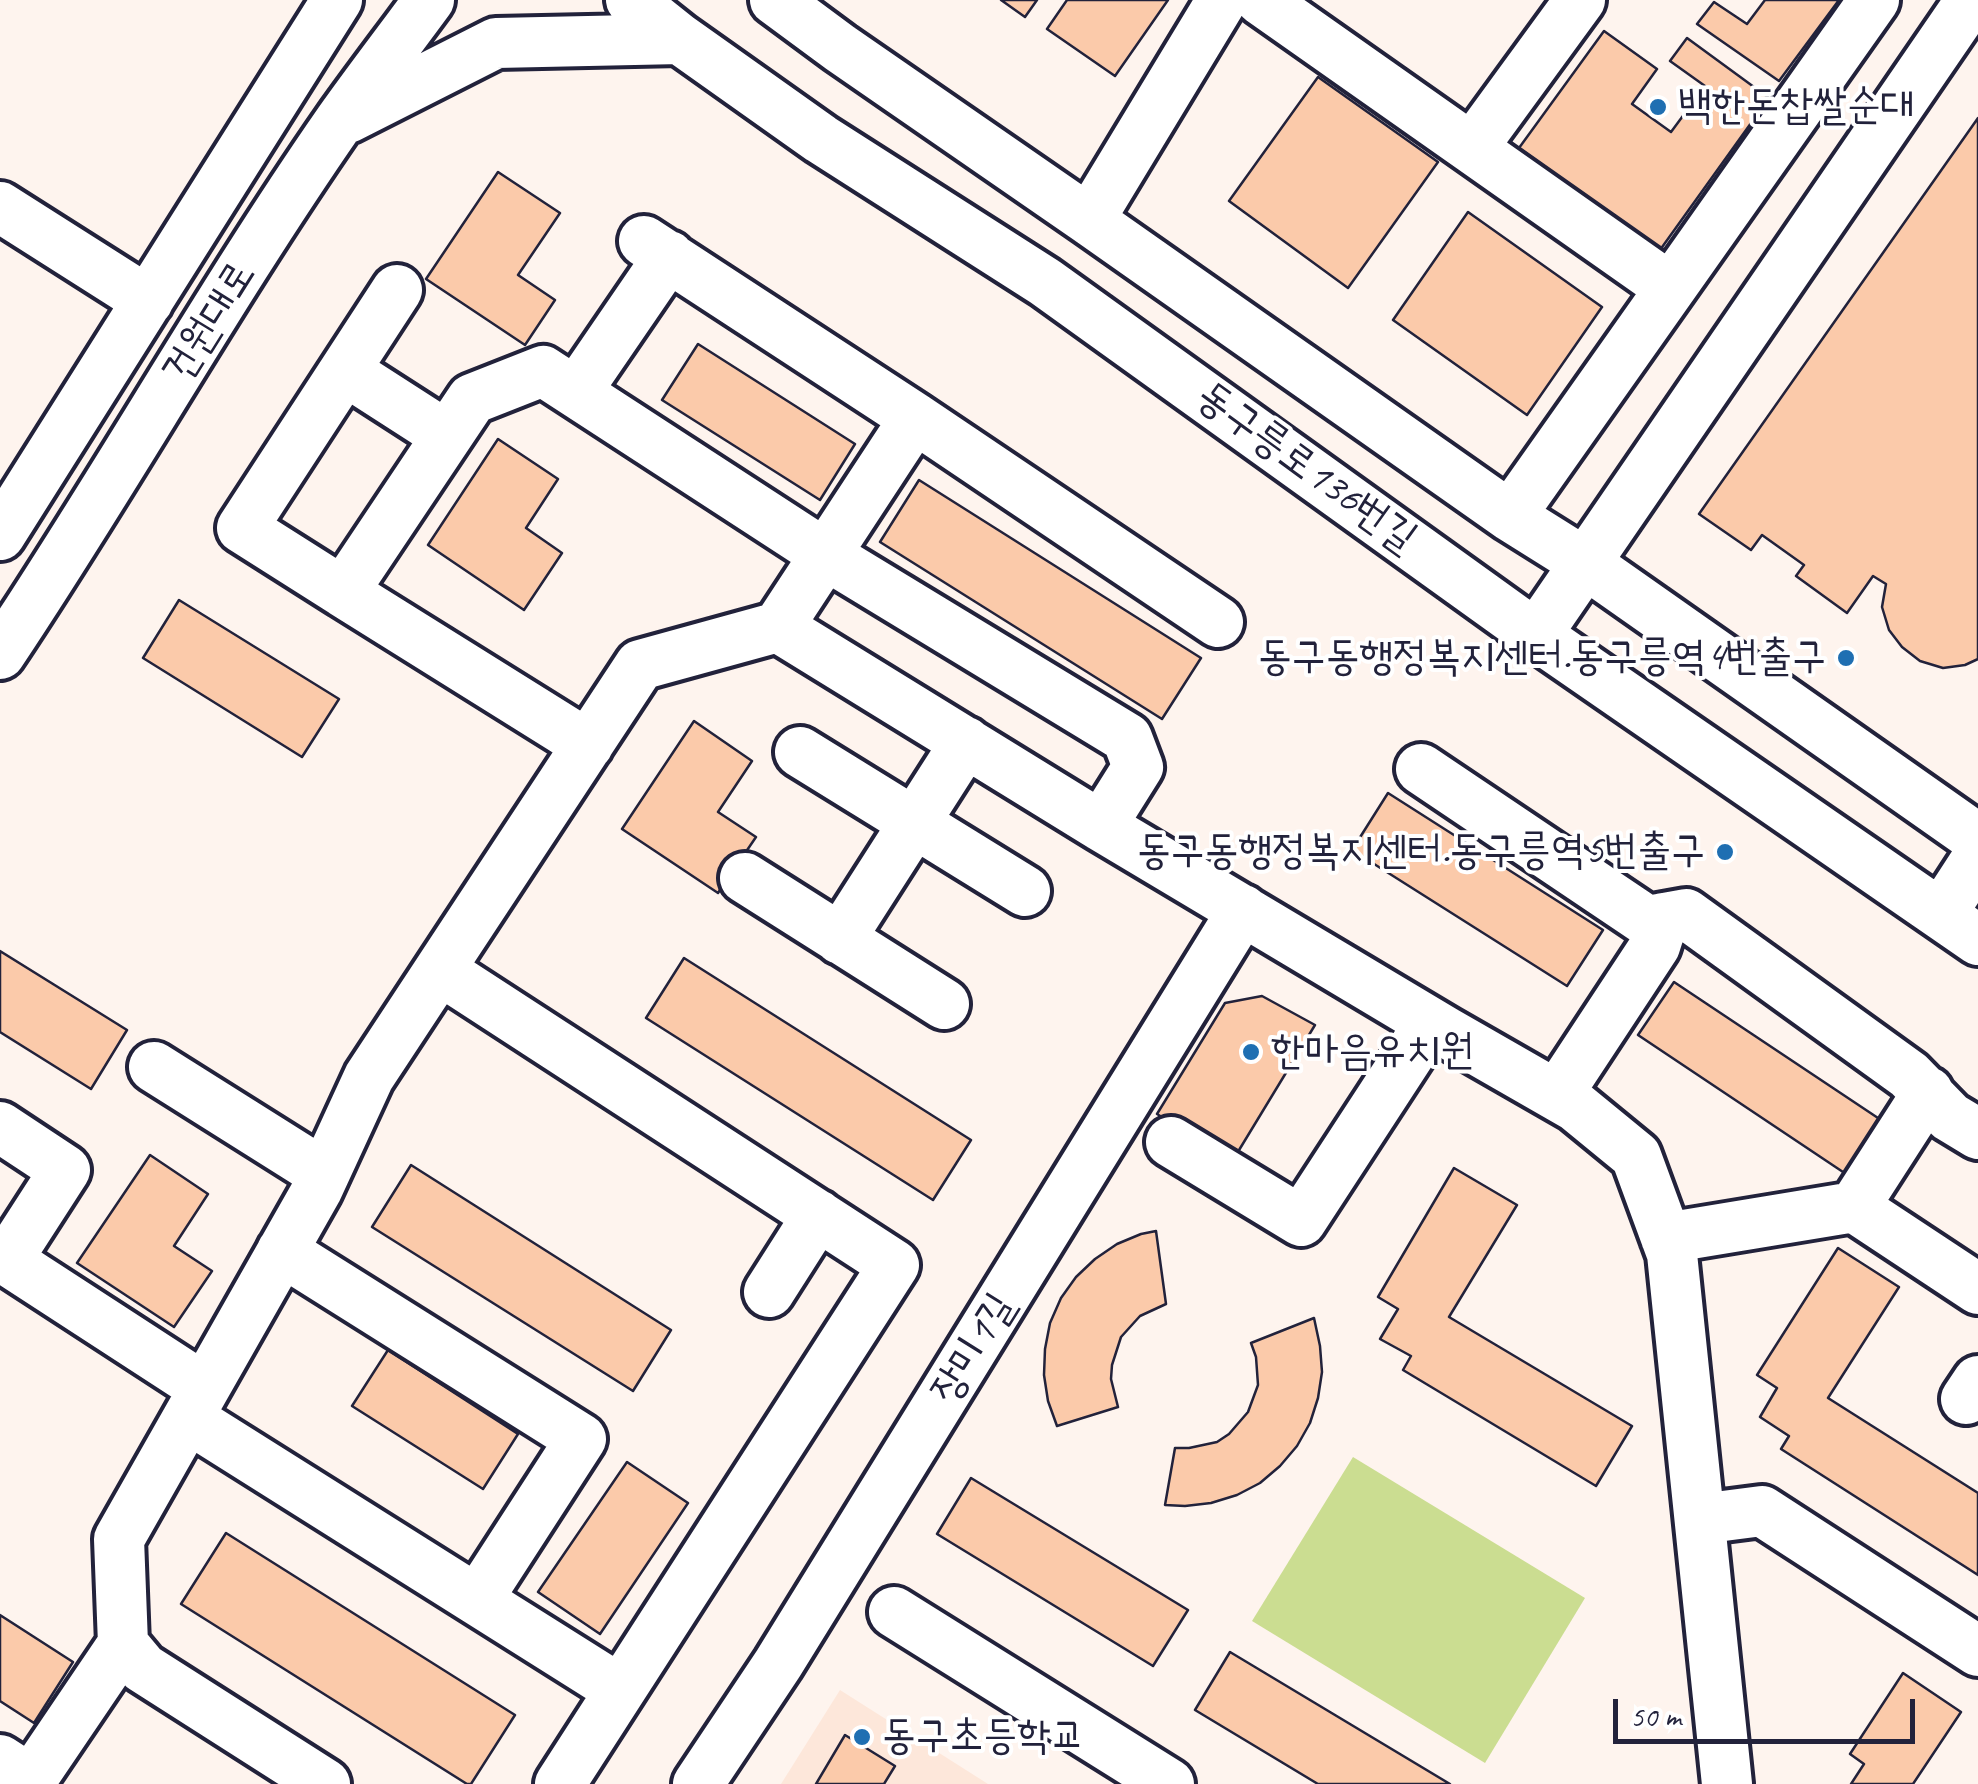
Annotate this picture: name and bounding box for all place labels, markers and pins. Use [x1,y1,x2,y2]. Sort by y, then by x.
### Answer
place label: 백한돈찹쌀순대 [1678,82,1915,132]
marker: 백한돈찹쌀순대 [1647,96,1669,118]
place label: 동구동행정복지센터.동구릉역4번출구 [1258,633,1826,683]
marker: 동구동행정복지센터.동구릉역4번출구 [1835,647,1857,669]
place label: 동구동행정복지센터.동구릉역5번출구 [1137,827,1705,877]
marker: 동구동행정복지센터.동구릉역5번출구 [1714,841,1736,863]
place label: 한마음유치원 [1271,1027,1474,1077]
marker: 한마음유치원 [1240,1041,1262,1063]
place label: 동구초등학교 [882,1712,1085,1762]
marker: 동구초등학교 [851,1726,873,1748]

